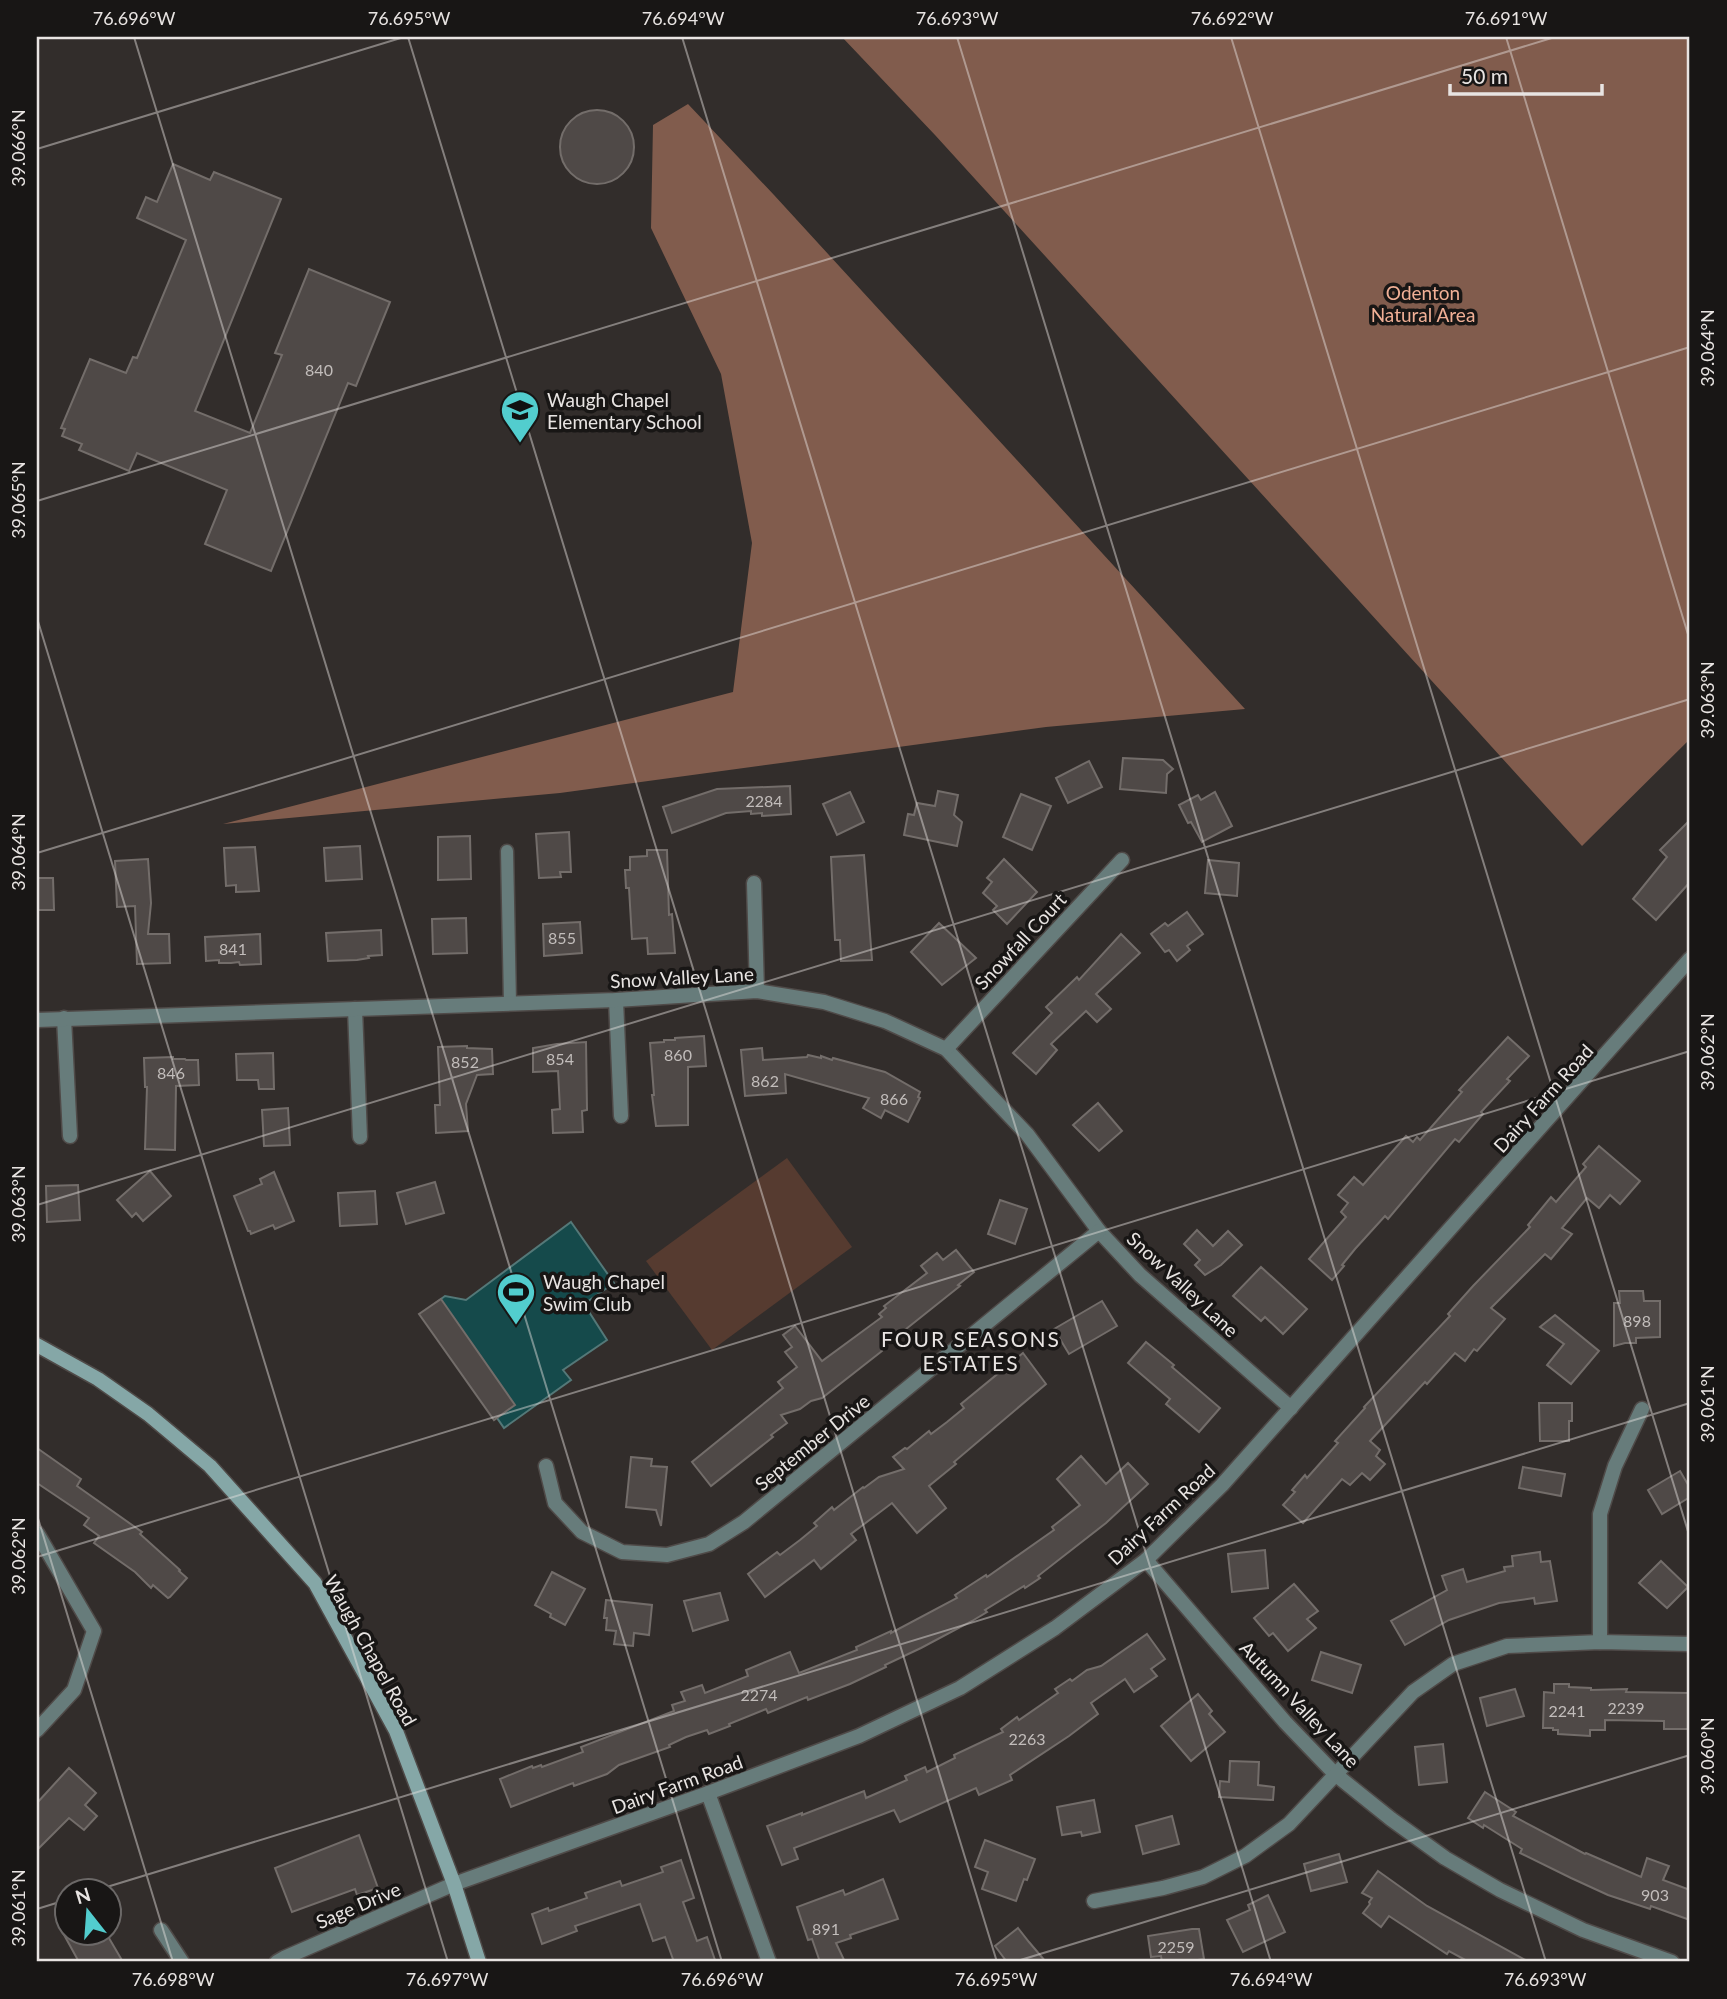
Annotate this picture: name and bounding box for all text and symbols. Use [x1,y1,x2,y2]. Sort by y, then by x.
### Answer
text: 76.696°W [93,7,176,29]
text: 76.695°W [368,7,451,29]
text: 76.694°W [642,7,725,29]
text: 76.693°W [916,7,999,29]
text: 76.692°W [1191,7,1274,29]
text: 76.691°W [1465,7,1548,29]
scale bar [1450,52,1603,96]
text: 50 m [1461,63,1508,88]
text: 39.066°N [7,109,29,187]
park label: Odenton Natural Area [1371,281,1475,326]
text: 39.064°N [1696,309,1718,387]
house number: 840 [305,360,333,379]
place label: Waugh Chapel Elementary School [547,388,702,433]
school or university icon: Waugh Chapel Elementary School [499,389,541,444]
text: 39.065°N [7,461,29,539]
text: 39.063°N [1696,661,1718,739]
house number: 2284 [745,791,783,810]
text: 39.064°N [7,813,29,891]
street label: Snowfall Court [969,888,1071,994]
house number: 855 [548,928,576,947]
house number: 841 [219,939,247,958]
street label: Snow Valley Lane [610,962,754,992]
text: 39.062°N [1696,1013,1718,1091]
street label: Dairy Farm Road [1488,1039,1598,1157]
house number: 860 [664,1045,692,1064]
house number: 854 [546,1049,574,1068]
house number: 852 [451,1052,479,1071]
house number: 846 [157,1063,185,1082]
house number: 862 [751,1071,779,1090]
house number: 866 [880,1089,908,1108]
text: 39.063°N [7,1165,29,1243]
street label: Snow Valley Lane [1123,1227,1243,1341]
place label: Waugh Chapel Swim Club [543,1270,665,1315]
sports icon: Waugh Chapel Swim Club [495,1271,537,1326]
house number: 898 [1623,1311,1651,1330]
district label: FOUR SEASONS ESTATES [881,1326,1061,1375]
text: 39.061°N [1696,1365,1718,1443]
street label: September Drive [750,1389,874,1495]
street label: Dairy Farm Road [1103,1459,1219,1569]
text: 39.062°N [7,1517,29,1595]
street label: Waugh Chapel Road [320,1571,422,1729]
street label: Autumn Valley Lane [1235,1636,1365,1772]
house number: 2274 [740,1685,778,1704]
house number: 2239 [1607,1698,1645,1717]
house number: 2241 [1548,1701,1586,1720]
text: 39.060°N [1696,1717,1718,1795]
house number: 2263 [1008,1729,1046,1748]
street label: Dairy Farm Road [608,1750,746,1818]
text: 39.061°N [7,1869,29,1947]
north arrow [52,1876,122,1946]
street label: Sage Drive [312,1877,404,1933]
text: N [73,1882,93,1908]
house number: 903 [1641,1885,1669,1904]
house number: 891 [812,1919,840,1938]
house number: 2259 [1157,1937,1195,1956]
text: 76.698°W [132,1968,215,1990]
text: 76.697°W [406,1968,489,1990]
text: 76.696°W [681,1968,764,1990]
text: 76.695°W [955,1968,1038,1990]
text: 76.694°W [1230,1968,1313,1990]
text: 76.693°W [1504,1968,1587,1990]

